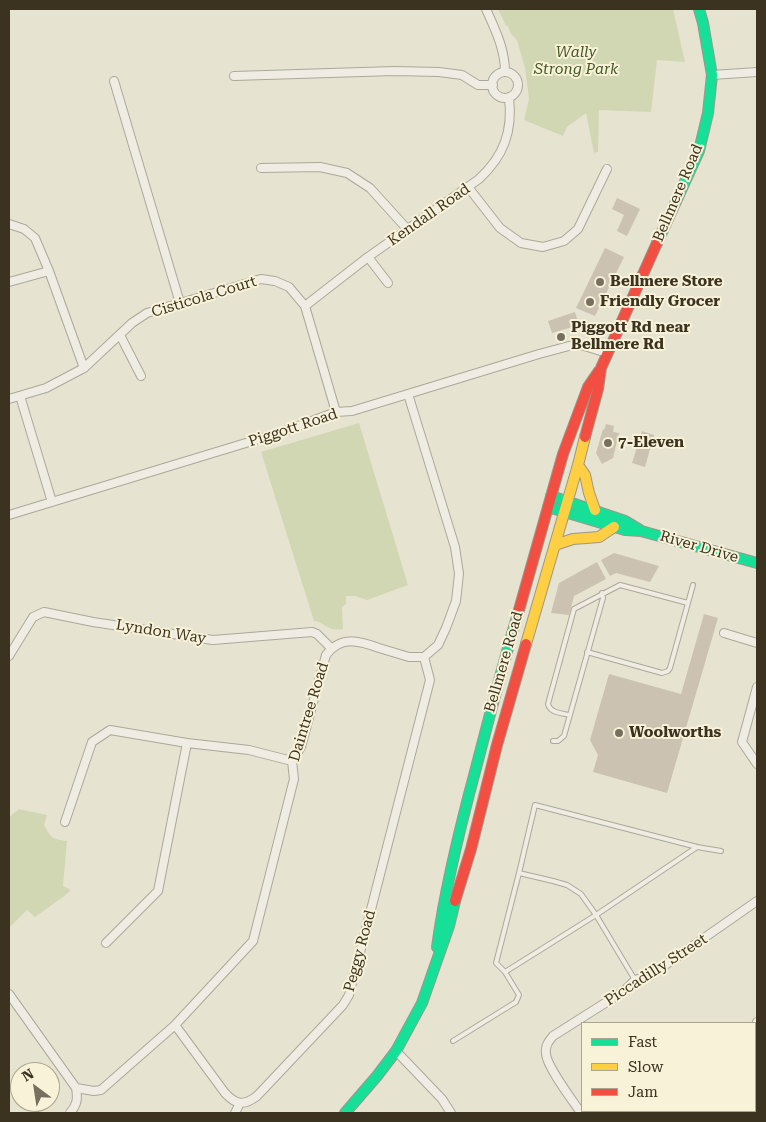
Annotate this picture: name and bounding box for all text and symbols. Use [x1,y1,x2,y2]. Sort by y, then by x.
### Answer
park label: Wally Strong Park [534,44,618,79]
street label: Bellmere Road [649,141,707,245]
street label: Kendall Road [384,180,474,250]
street label: Cisticola Court [149,272,259,322]
place label: Bellmere Store [610,273,723,291]
marker: Bellmere Store [594,276,606,288]
place label: Friendly Grocer [600,293,720,311]
marker: Friendly Grocer [584,296,596,308]
place label: Piggott Rd near Bellmere Rd [571,319,690,354]
marker: Piggott Rd near Bellmere Rd [555,331,567,343]
street label: Piggott Road [246,405,340,451]
place label: 7-Eleven [618,434,684,452]
marker: 7-Eleven [602,437,614,449]
street label: River Drive [658,527,740,567]
street label: Bellmere Road [481,609,527,715]
street label: Lyndon Way [115,616,207,648]
street label: Daintree Road [285,660,333,764]
place label: Woolworths [629,724,721,742]
marker: Woolworths [613,727,625,739]
street label: Peggy Road [340,908,380,994]
street label: Piccadilly Street [601,930,711,1010]
legend [581,1022,756,1112]
text: Fast [628,1033,657,1051]
text: Slow [628,1058,663,1076]
north arrow [10,1062,60,1112]
text: N [19,1065,37,1085]
text: Jam [628,1083,658,1101]

